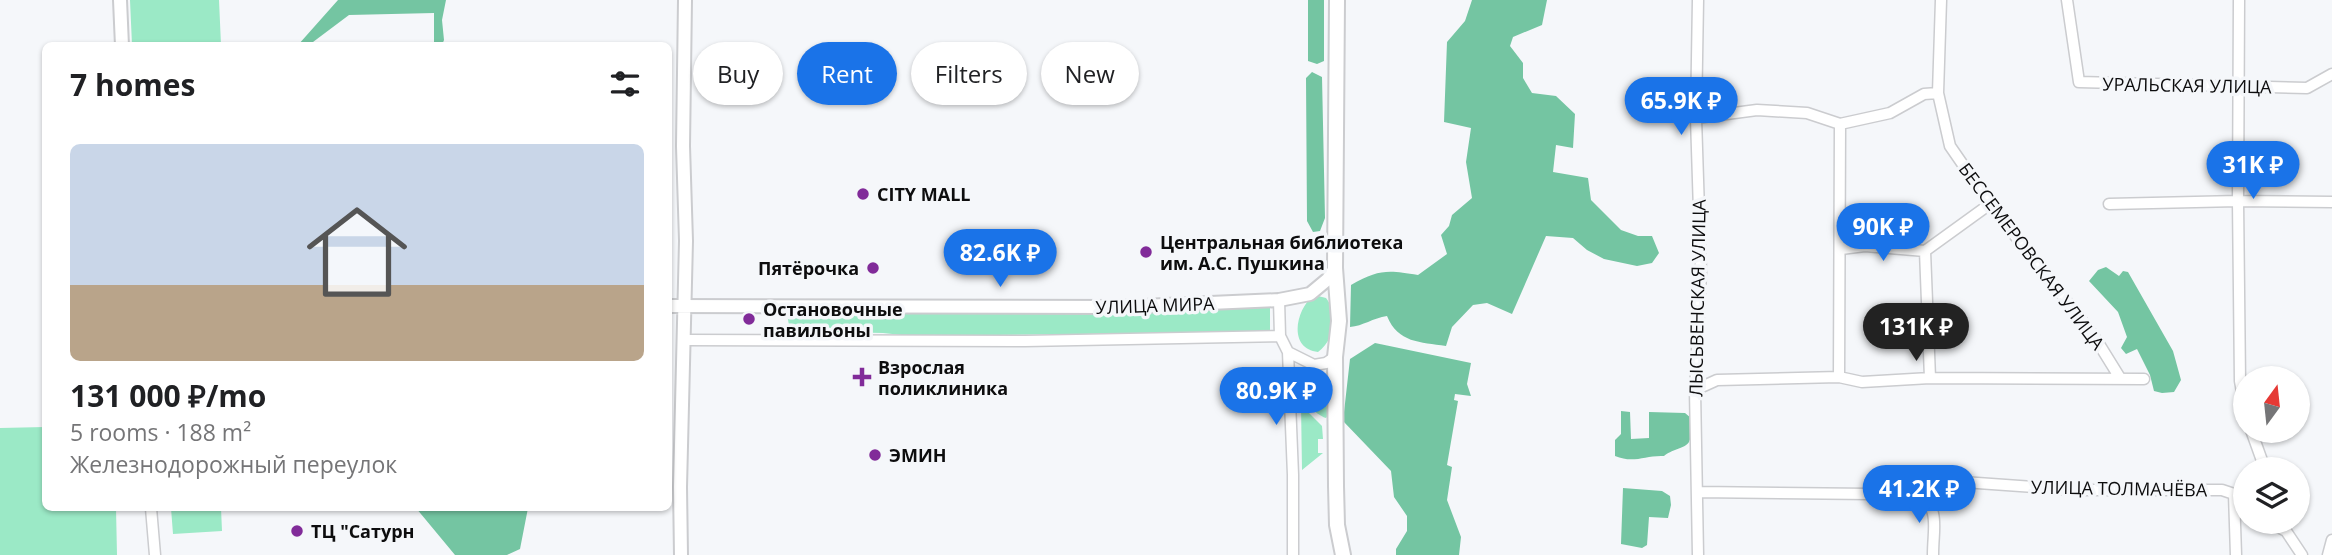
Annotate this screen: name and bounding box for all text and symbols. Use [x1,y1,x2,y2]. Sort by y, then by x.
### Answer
chip: Buy [693,42,783,105]
chip: Rent [797,42,897,105]
chip: Filters [911,42,1027,105]
chip: New [1041,42,1139,105]
text: 7 homes [70,64,195,105]
icon: filters [606,65,644,103]
street label: УРАЛЬСКАЯ УЛИЦА [2102,72,2272,98]
pin: 65.9K ₽ [1616,78,1746,137]
text: 65.9K ₽ [1641,84,1721,116]
pin: 31K ₽ [2204,142,2302,201]
text: 31K ₽ [2223,148,2283,180]
street label: БЕССЕМЕРОВСКАЯ УЛИЦА [1954,158,2111,355]
place label: CITY MALL [877,182,971,206]
marker: CITY MALL [855,186,871,202]
icon: home [294,189,420,315]
street label: ЛЫСЬВЕНСКАЯ УЛИЦА [1683,198,1711,397]
pin: 90K ₽ [1834,204,1932,263]
text: 90K ₽ [1853,210,1913,242]
pin: 82.6K ₽ [935,230,1065,289]
place label: Центральная библиотека им. А.С. Пушкина [1160,230,1403,275]
text: 82.6K ₽ [960,236,1040,268]
marker: Центральная библиотека им. А.С. Пушкина [1138,244,1154,260]
place label: Пятёрочка [758,256,859,280]
marker: Пятёрочка [865,260,881,276]
street label: УЛИЦА МИРА [1095,291,1215,319]
place label: Остановочные павильоны [763,297,903,342]
pin: 131K ₽ [1859,304,1973,363]
text: 131K ₽ [1879,310,1953,342]
marker: Остановочные павильоны [741,311,757,327]
place label: Взрослая поликлиника [878,355,1008,400]
north arrow [2233,366,2310,443]
map controls [2233,366,2310,534]
marker: Взрослая поликлиника [852,367,872,387]
pin: 80.9K ₽ [1211,368,1341,427]
text: 80.9K ₽ [1236,374,1316,406]
text: 131 000 ₽/mo [70,375,266,416]
text: 5 rooms · 188 m² [70,416,251,448]
place label: ЭМИН [889,443,947,467]
marker: ЭМИН [867,447,883,463]
text: Железнодорожный переулок [70,448,397,480]
button: layers [2233,457,2310,534]
pin: 41.2K ₽ [1854,466,1984,525]
text: 41.2K ₽ [1879,472,1959,504]
street label: УЛИЦА ТОЛМАЧЁВА [2031,474,2208,502]
place label: ТЦ "Сатурн [311,519,415,543]
marker: ТЦ "Сатурн [289,523,305,539]

